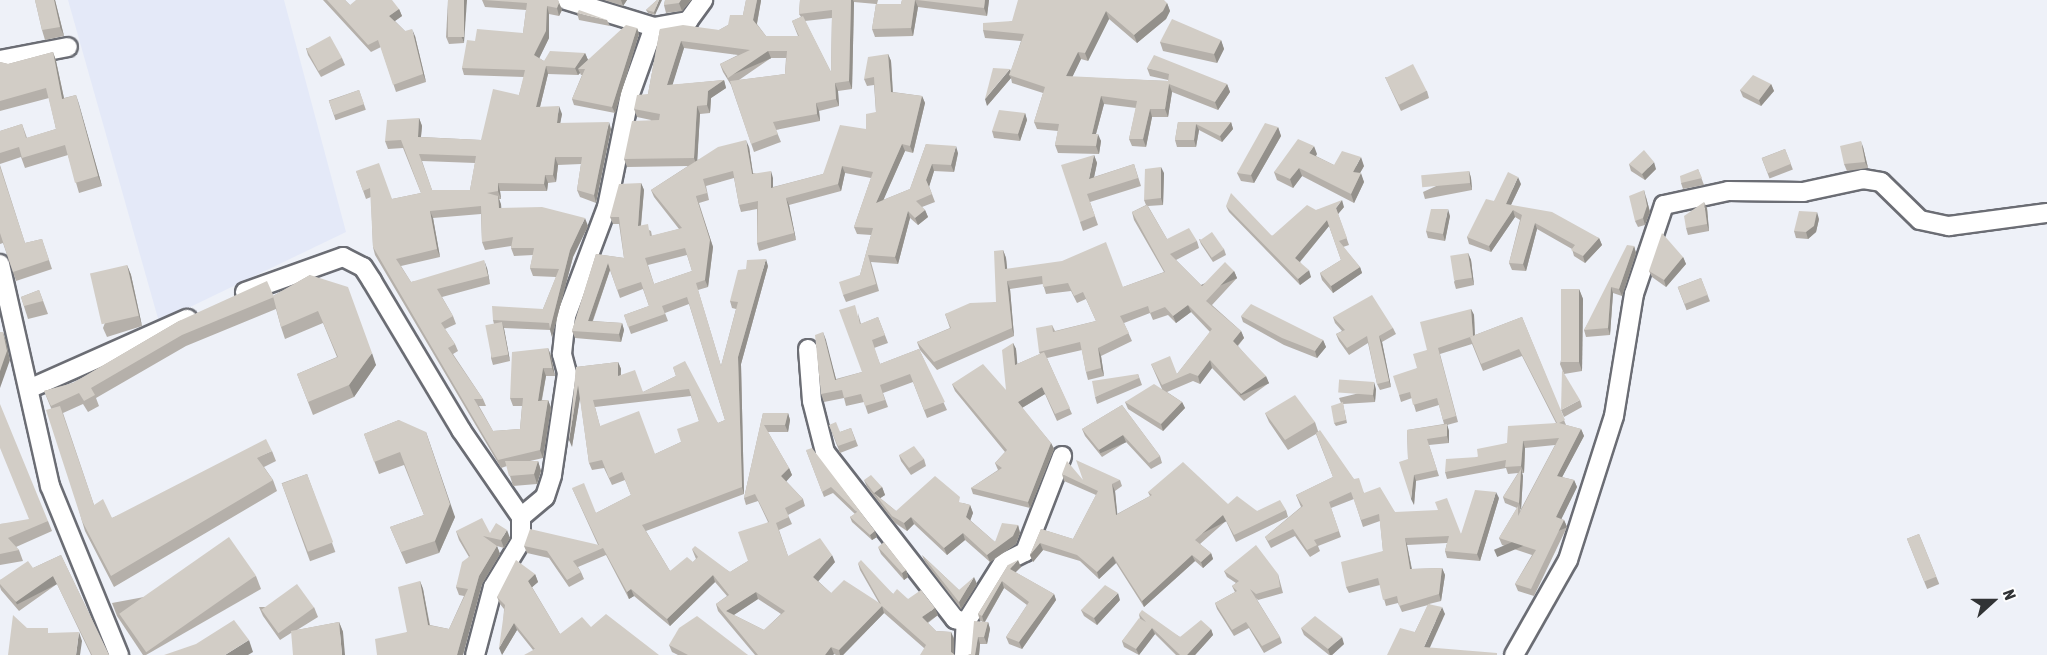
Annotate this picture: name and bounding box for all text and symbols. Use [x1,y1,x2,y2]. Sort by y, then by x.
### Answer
north arrow [1963,571,2023,631]
text: N [2000,587,2020,602]

